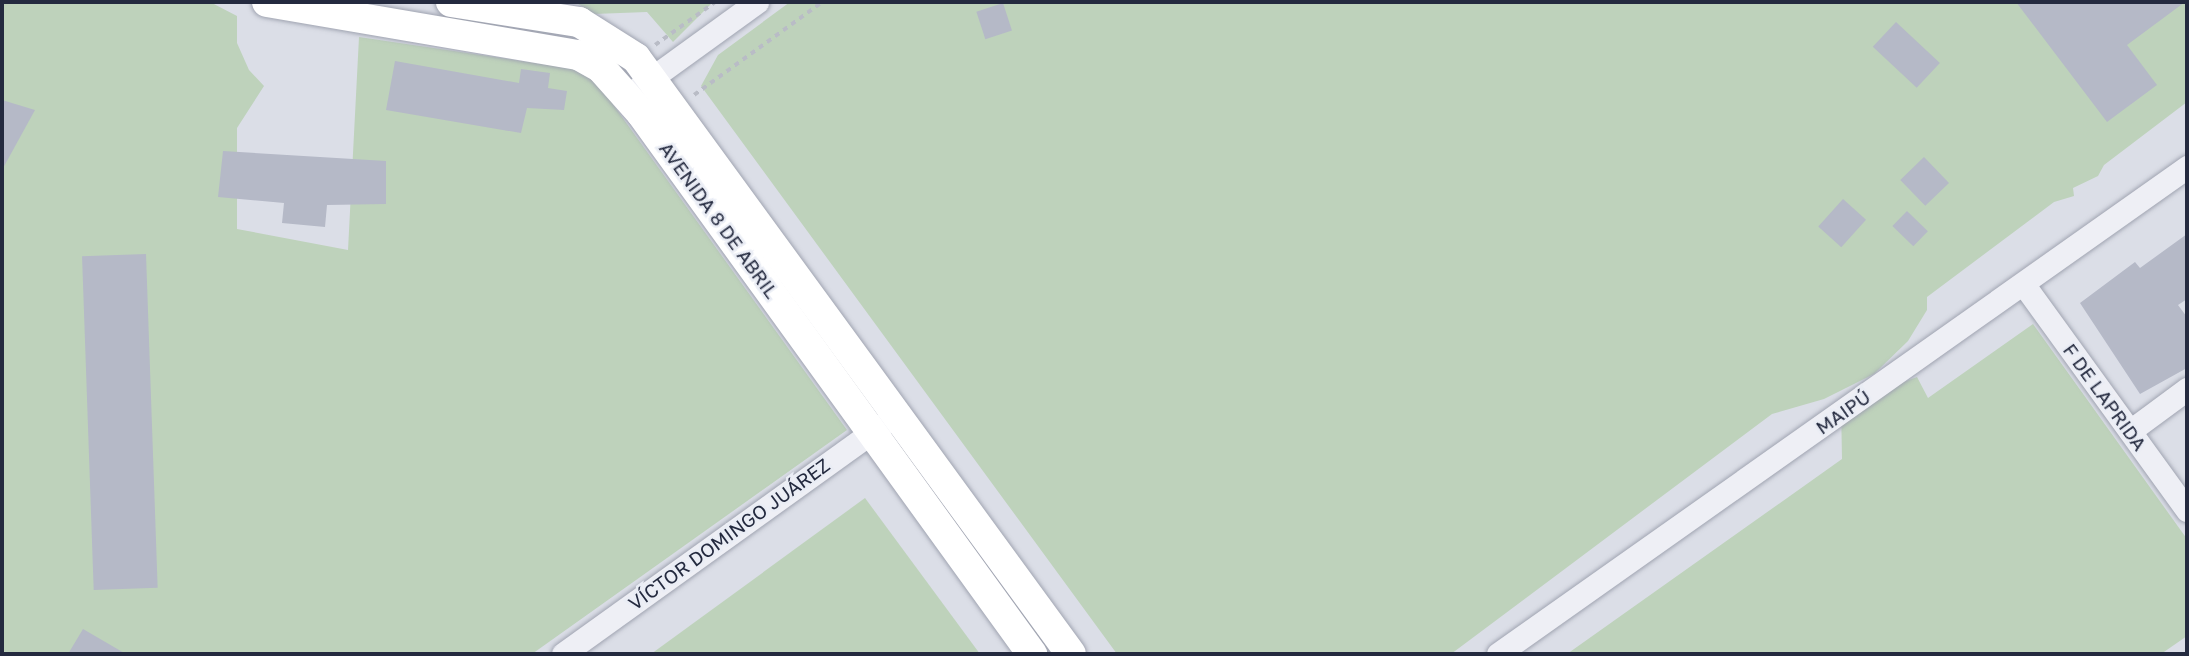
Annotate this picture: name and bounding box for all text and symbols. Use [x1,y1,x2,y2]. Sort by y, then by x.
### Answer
street label: AVENIDA 8 DE ABRIL [655,138,783,302]
street label: F DE LAPRIDA [2059,339,2151,455]
street label: MAIPÚ [1811,385,1875,439]
street label: VÍCTOR DOMINGO JUÁREZ [624,453,834,615]

